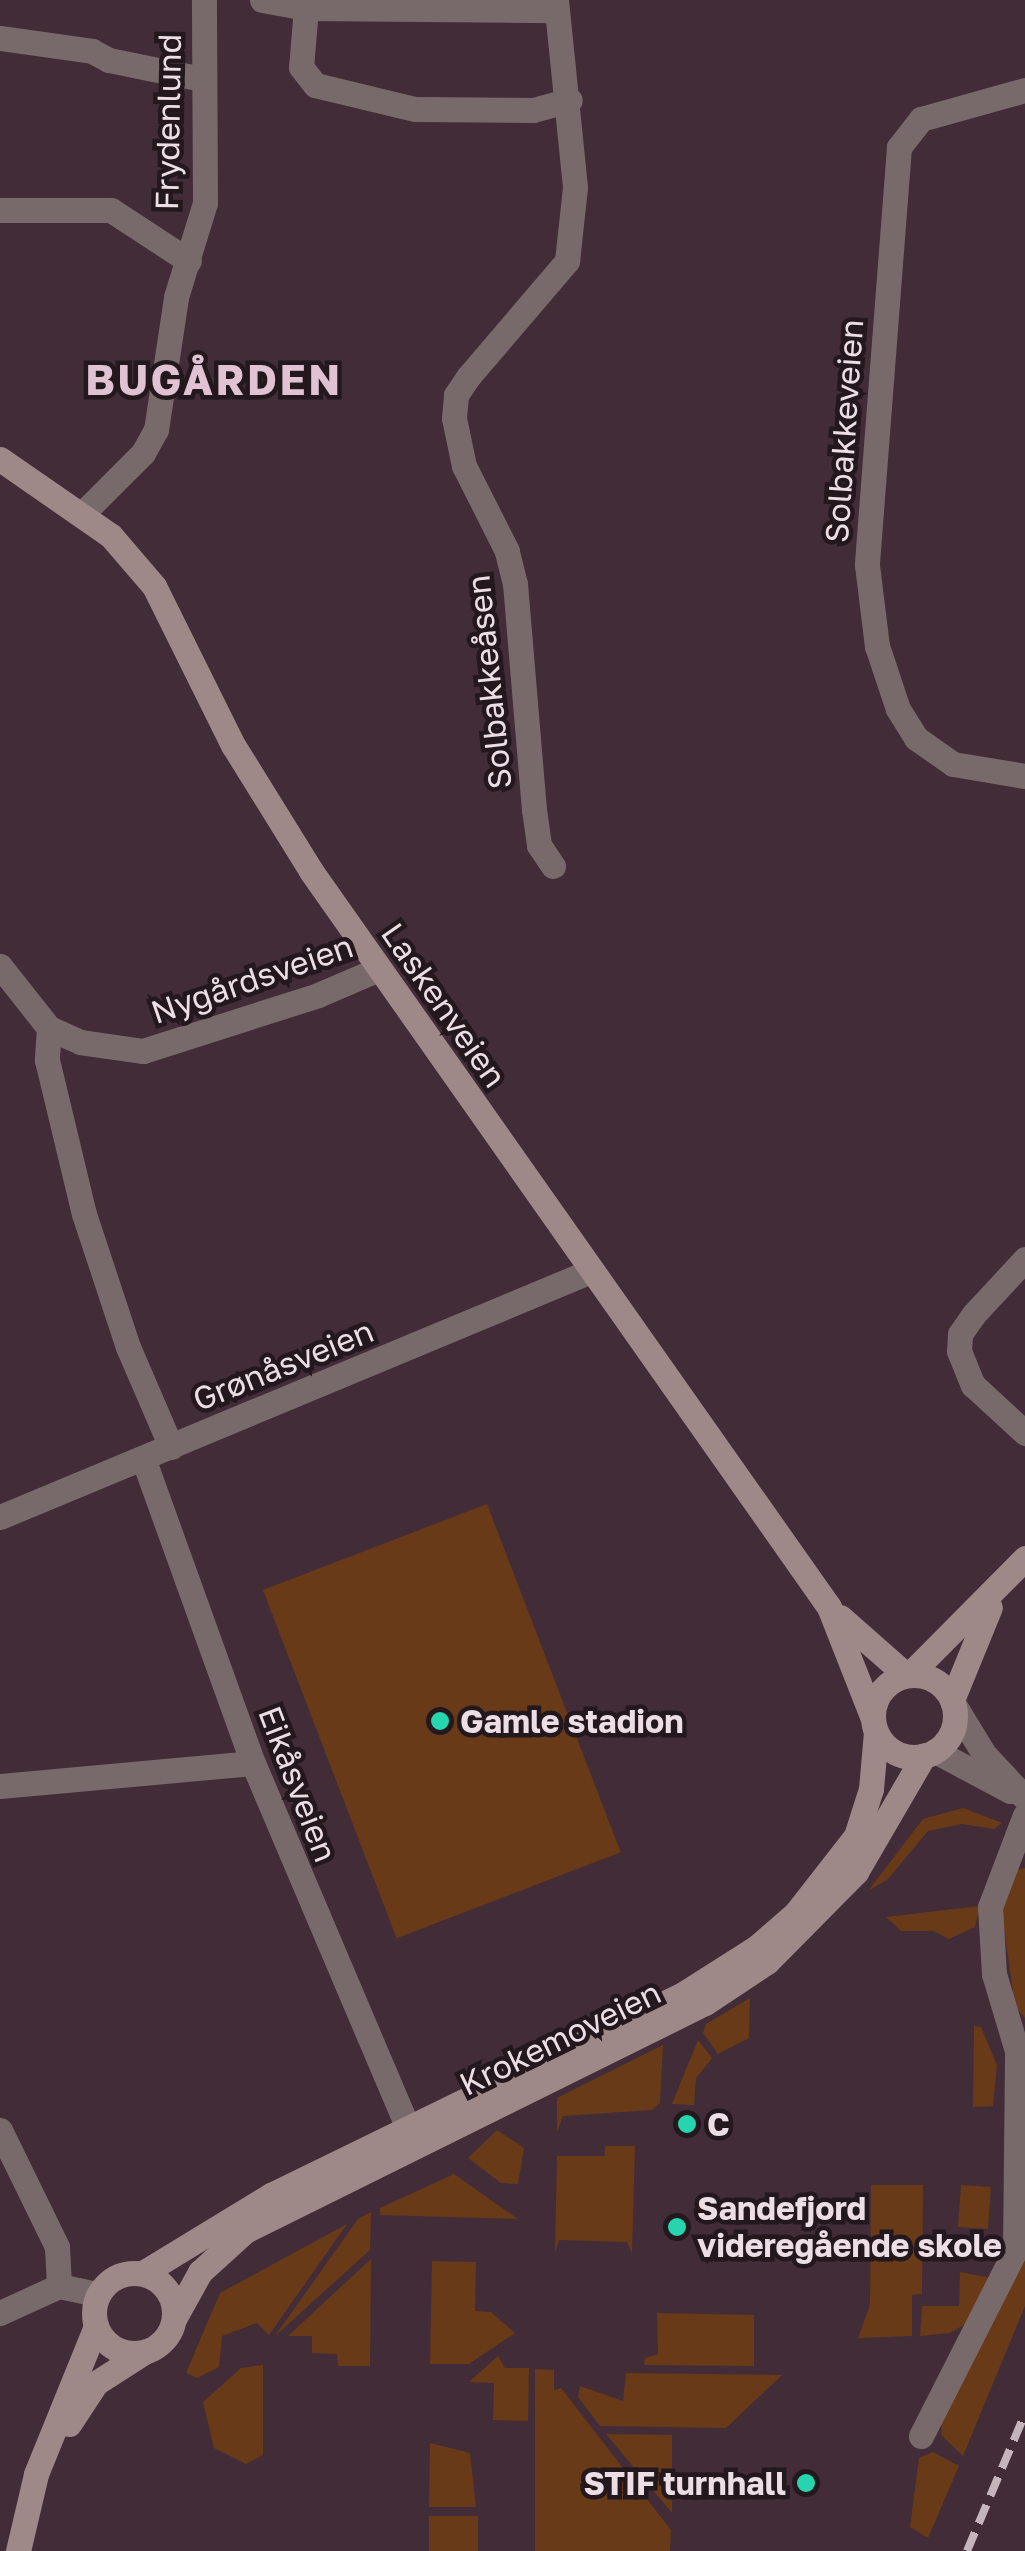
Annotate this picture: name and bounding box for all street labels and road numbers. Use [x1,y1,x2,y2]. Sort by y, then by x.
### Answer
street label: Frydenlund [147,33,189,211]
street label: Solbakkeveien [817,318,871,544]
street label: Solbakkeåsen [459,573,519,791]
street label: Laskenveien [373,916,515,1094]
street label: Nygårdsveien [146,927,358,1031]
street label: Grønåsveien [187,1311,379,1419]
street label: Eikåsveien [251,1701,345,1867]
street label: Krokemoveien [453,1973,667,2103]

